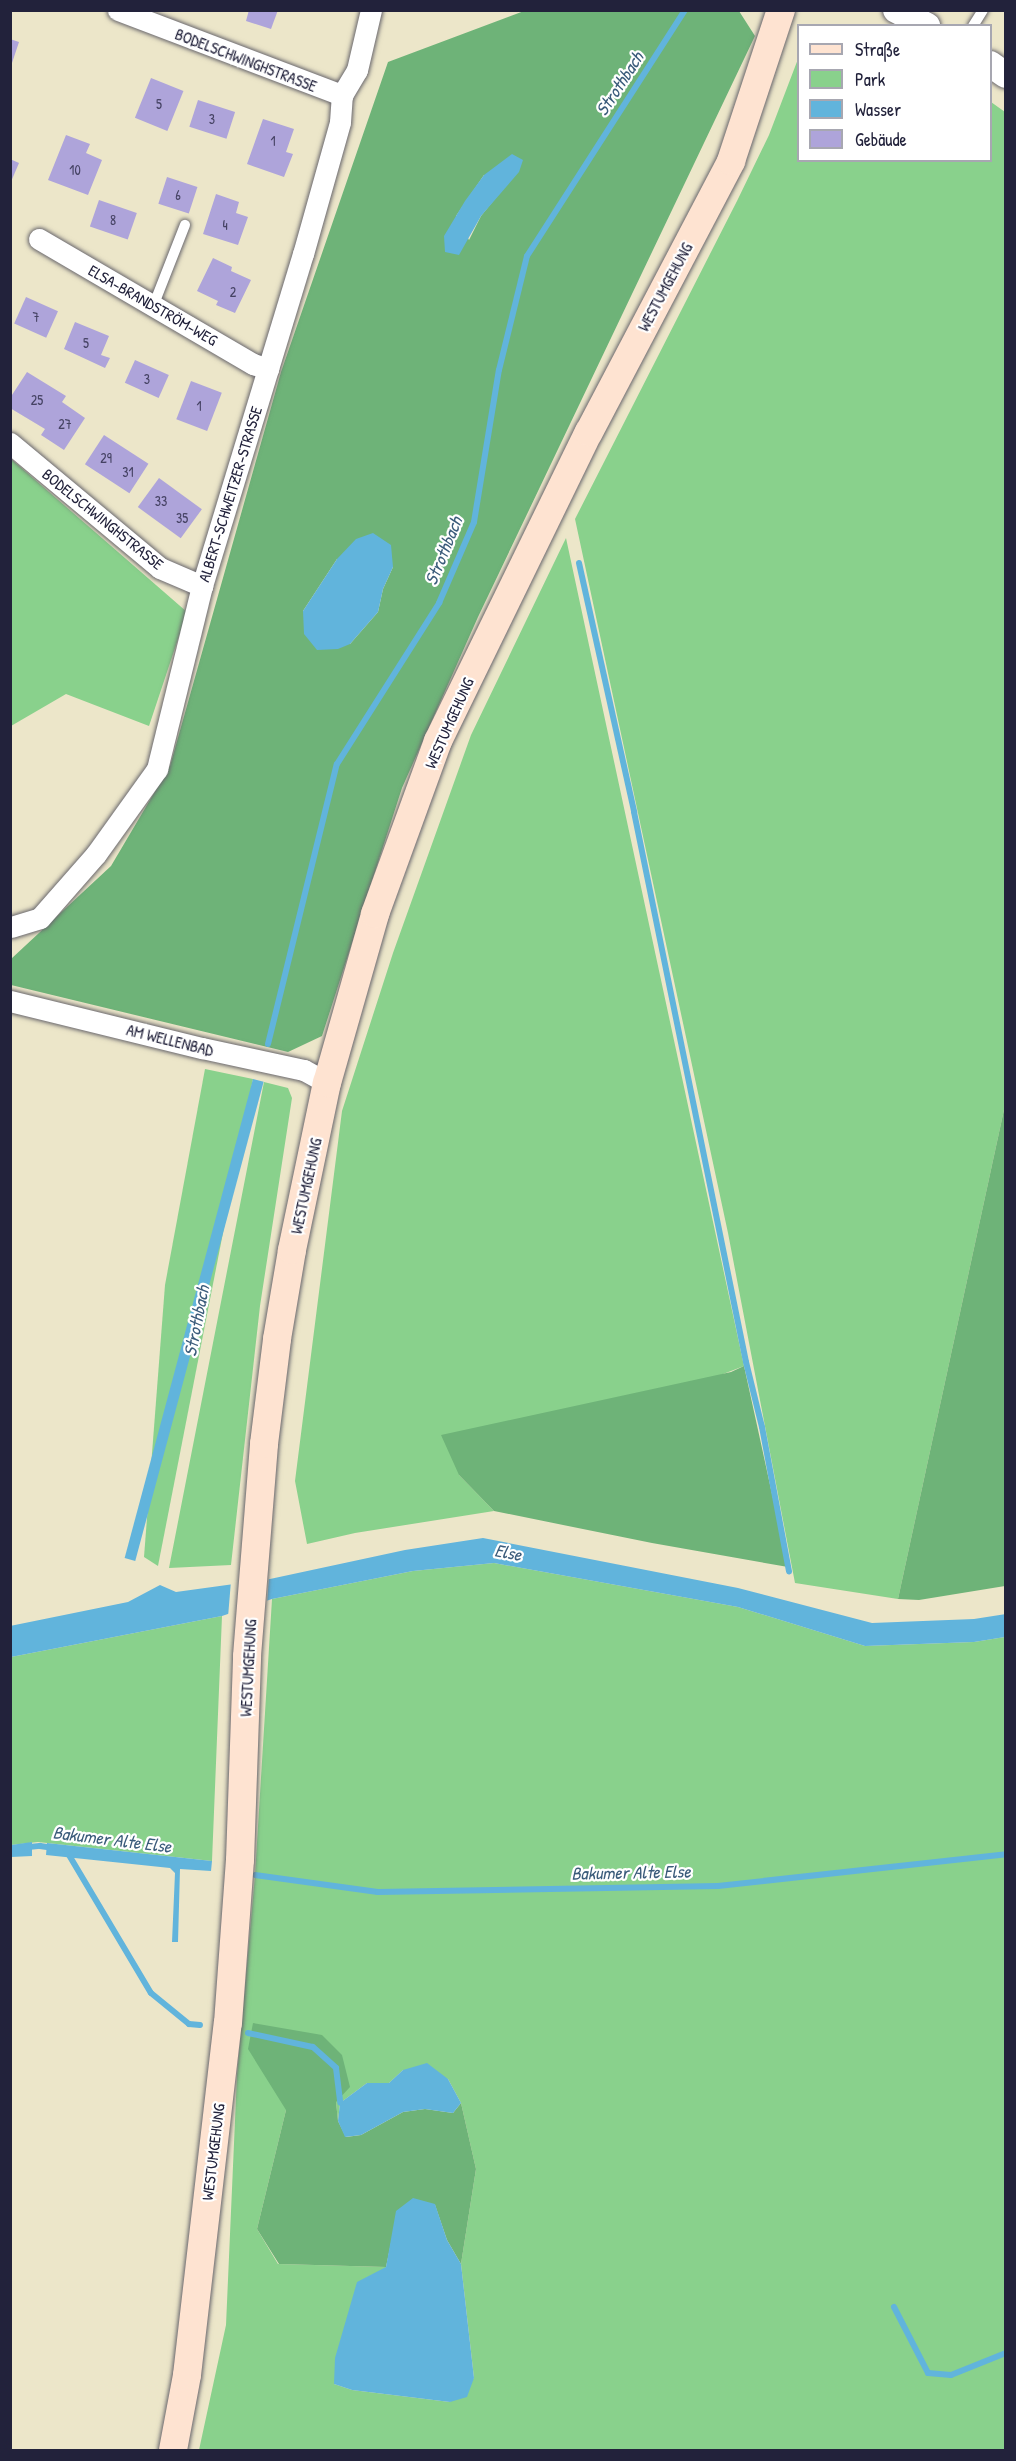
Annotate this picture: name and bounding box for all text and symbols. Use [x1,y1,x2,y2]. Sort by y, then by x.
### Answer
street label: BODELSCHWINGHSTRASSE [172,24,320,96]
legend [797,24,992,162]
text: Straße [855,37,900,62]
water label: Strothbach [591,48,649,120]
text: Park [855,67,885,92]
house number: 5 [156,96,162,112]
text: Wasser [855,97,901,122]
house number: 3 [209,111,215,127]
text: Gebäude [855,127,907,152]
house number: 1 [270,133,276,149]
house number: 10 [69,162,81,178]
house number: 6 [175,187,181,203]
house number: 8 [110,212,116,228]
house number: 4 [222,217,228,233]
street label: WESTUMGEHUNG [634,240,696,334]
street label: ELSA-BRANDSTRÖM-WEG [85,260,221,350]
house number: 2 [230,284,236,300]
house number: 7 [33,309,39,325]
house number: 5 [83,335,89,351]
house number: 3 [144,371,150,387]
house number: 25 [31,392,43,408]
house number: 1 [196,398,202,414]
street label: ALBERT-SCHWEITZER-STRASSE [194,404,266,584]
house number: 27 [58,416,72,432]
house number: 29 [100,450,112,466]
street label: BODELSCHWINGHSTRASSE [39,464,167,574]
house number: 31 [122,464,134,480]
house number: 33 [155,493,167,509]
house number: 35 [176,510,188,526]
water label: Strothbach [421,514,467,588]
street label: WESTUMGEHUNG [420,675,478,771]
street label: AM WELLENBAD [125,1020,215,1060]
street label: WESTUMGEHUNG [286,1136,326,1236]
water label: Strothbach [180,1284,214,1358]
water label: Else [493,1540,523,1566]
street label: WESTUMGEHUNG [236,1619,260,1717]
water label: Bakumer Alte Else [52,1822,172,1858]
water label: Bakumer Alte Else [571,1861,691,1885]
street label: WESTUMGEHUNG [198,2103,228,2201]

